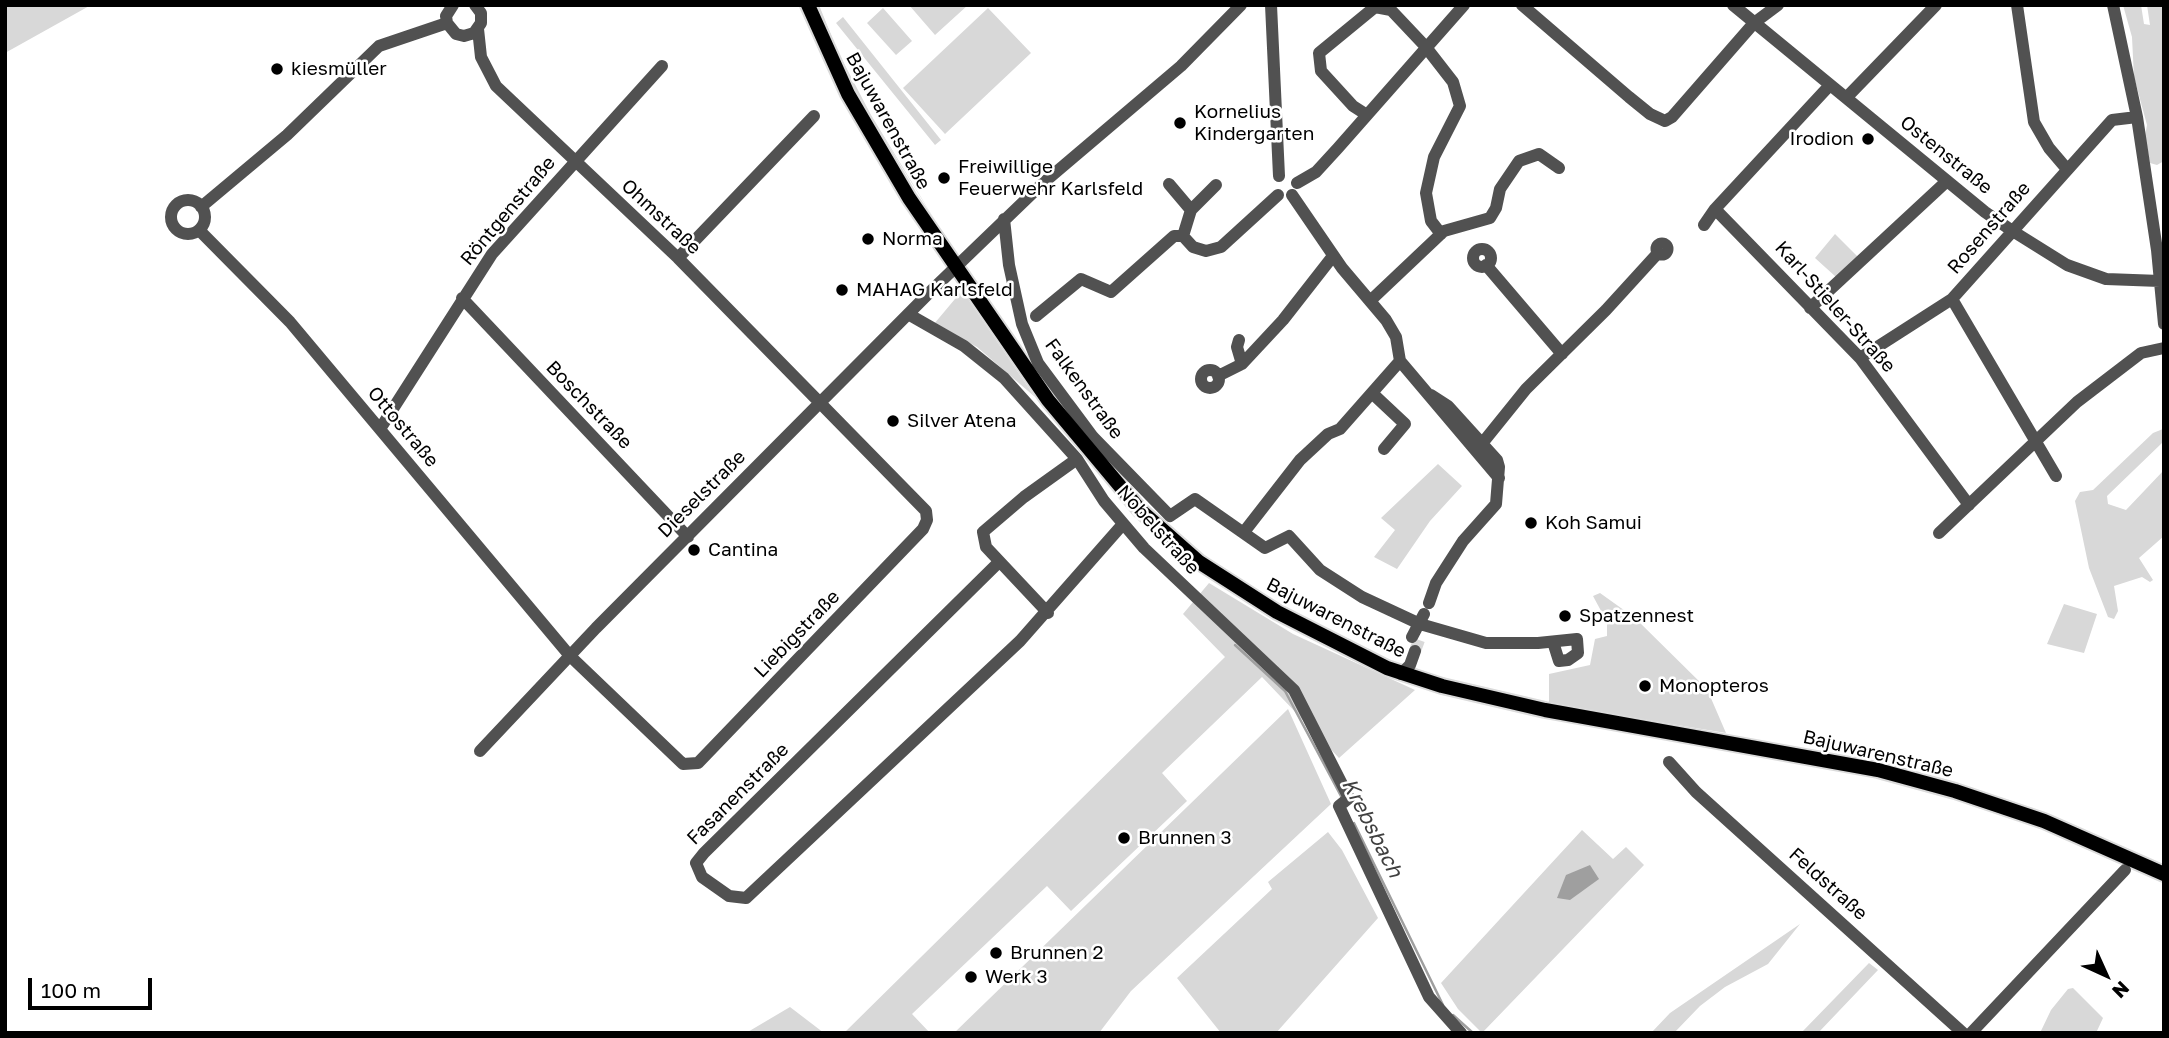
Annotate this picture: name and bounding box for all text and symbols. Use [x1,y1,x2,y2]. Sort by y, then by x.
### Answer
street label: Bajuwarenstraße [841,48,935,194]
place label: kiesmüller [291,58,387,80]
marker: kiesmüller [269,61,285,77]
place label: Kornelius Kindergarten [1194,101,1314,145]
street label: Ostenstraße [1895,111,1997,199]
marker: Kornelius Kindergarten [1172,115,1188,131]
place label: Irodion [1790,128,1854,150]
marker: Irodion [1860,131,1876,147]
street label: Röntgenstraße [456,152,560,270]
place label: Freiwillige Feuerwehr Karlsfeld [958,156,1143,200]
marker: Freiwillige Feuerwehr Karlsfeld [936,170,952,186]
street label: Ohmstraße [617,174,705,260]
street label: Rosenstraße [1943,177,2035,279]
place label: Norma [882,228,943,250]
marker: Norma [860,231,876,247]
street label: Karl-Stieler-Straße [1770,237,1900,377]
place label: MAHAG Karlsfeld [856,279,1013,301]
marker: MAHAG Karlsfeld [834,282,850,298]
street label: Falkenstraße [1040,334,1128,444]
street label: Boschstraße [541,356,637,454]
street label: Ottostraße [363,382,443,472]
place label: Silver Atena [907,410,1016,432]
marker: Silver Atena [885,413,901,429]
street label: Dieselstraße [654,446,750,542]
street label: Nobelstraße [1112,481,1204,579]
place label: Koh Samui [1545,512,1642,534]
marker: Koh Samui [1523,515,1539,531]
place label: Cantina [708,539,778,561]
marker: Cantina [686,542,702,558]
street label: Bajuwarenstraße [1262,573,1410,663]
street label: Liebigstraße [750,585,844,683]
place label: Spatzennest [1579,605,1694,627]
marker: Spatzennest [1557,608,1573,624]
place label: Monopteros [1659,675,1769,697]
marker: Monopteros [1637,678,1653,694]
street label: Bajuwarenstraße [1801,726,1955,782]
street label: Fasanenstraße [682,738,794,850]
water label: Krebsbach [1336,774,1408,882]
place label: Brunnen 3 [1138,827,1232,849]
marker: Brunnen 3 [1116,830,1132,846]
street label: Feldstraße [1784,843,1872,925]
north arrow [2071,940,2141,1010]
place label: Brunnen 2 [1010,942,1103,964]
marker: Brunnen 2 [988,945,1004,961]
scale bar [32,964,156,1008]
place label: Werk 3 [985,966,1048,988]
marker: Werk 3 [963,969,979,985]
text: 100 m [41,977,101,1003]
text: N [2108,977,2134,1003]

